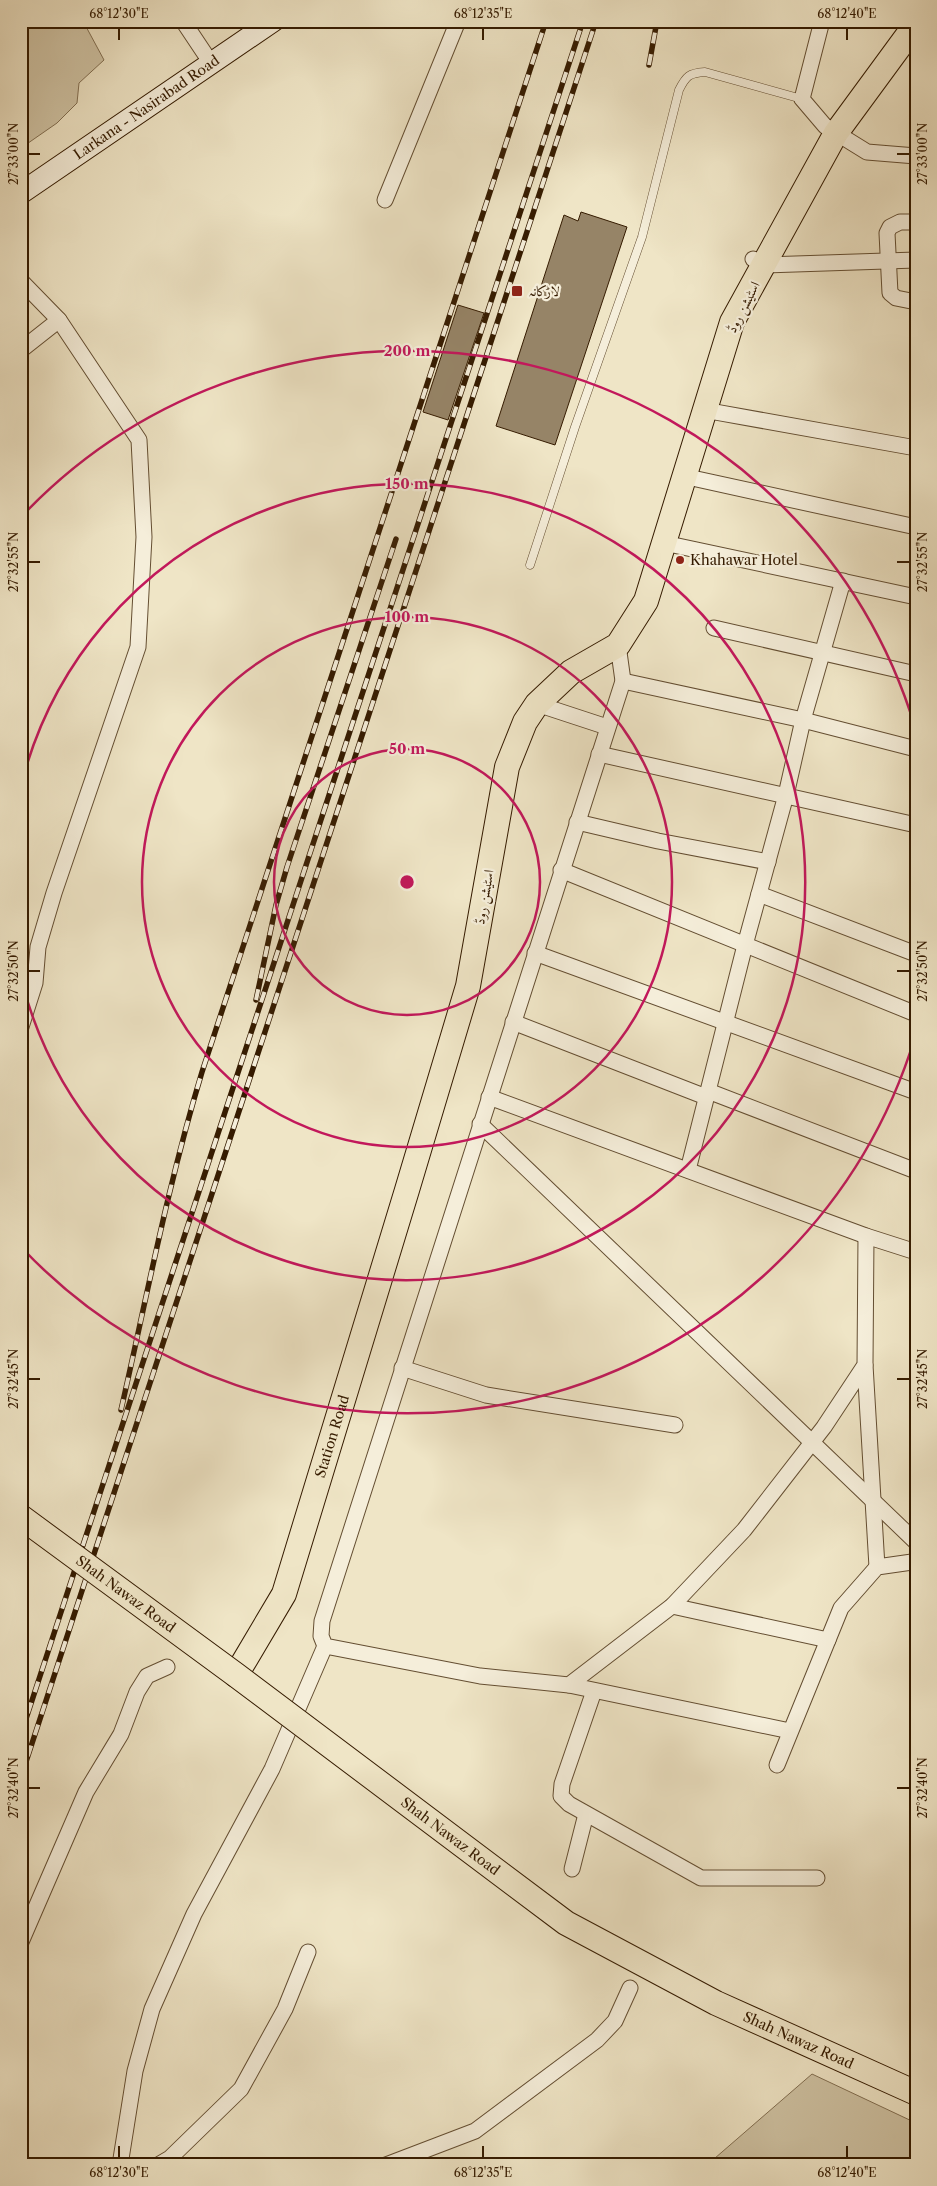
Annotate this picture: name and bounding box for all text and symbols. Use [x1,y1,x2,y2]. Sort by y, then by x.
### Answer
text: 68°12'30"E [89,6,149,21]
text: 68°12'35"E [454,6,512,21]
text: 68°12'40"E [817,6,877,21]
street label: Larkana - Nasirabad Road [70,51,223,163]
text: 27°33'00"N [6,123,21,185]
text: 27°33'00"N [915,123,930,185]
street label: اسٹیشن روڈ [722,278,765,336]
place label: لاڑکانہ [528,282,560,300]
marker: لاڑکانہ [510,284,524,298]
text: 200 m [384,341,430,360]
text: 150 m [385,474,429,493]
text: 27°32'55"N [6,532,21,592]
text: 27°32'55"N [915,532,930,592]
place label: Khahawar Hotel [690,551,798,569]
marker: Khahawar Hotel [674,554,686,566]
text: 100 m [385,607,429,626]
text: 50 m [389,739,425,758]
street label: اسٹیشن روڈ [470,868,499,926]
centre of rings [398,873,416,891]
text: 27°32'50"N [6,940,21,1002]
text: 27°32'50"N [915,940,930,1002]
text: 27°32'45"N [6,1349,21,1409]
text: 27°32'45"N [915,1349,930,1409]
street label: Station Road [311,1392,353,1480]
street label: Shah Nawaz Road [72,1551,180,1637]
text: 27°32'40"N [6,1757,21,1819]
text: 27°32'40"N [915,1757,930,1819]
street label: Shah Nawaz Road [397,1793,504,1879]
street label: Shah Nawaz Road [740,2007,857,2073]
text: 68°12'30"E [89,2165,149,2180]
text: 68°12'35"E [454,2165,512,2180]
text: 68°12'40"E [817,2165,877,2180]

